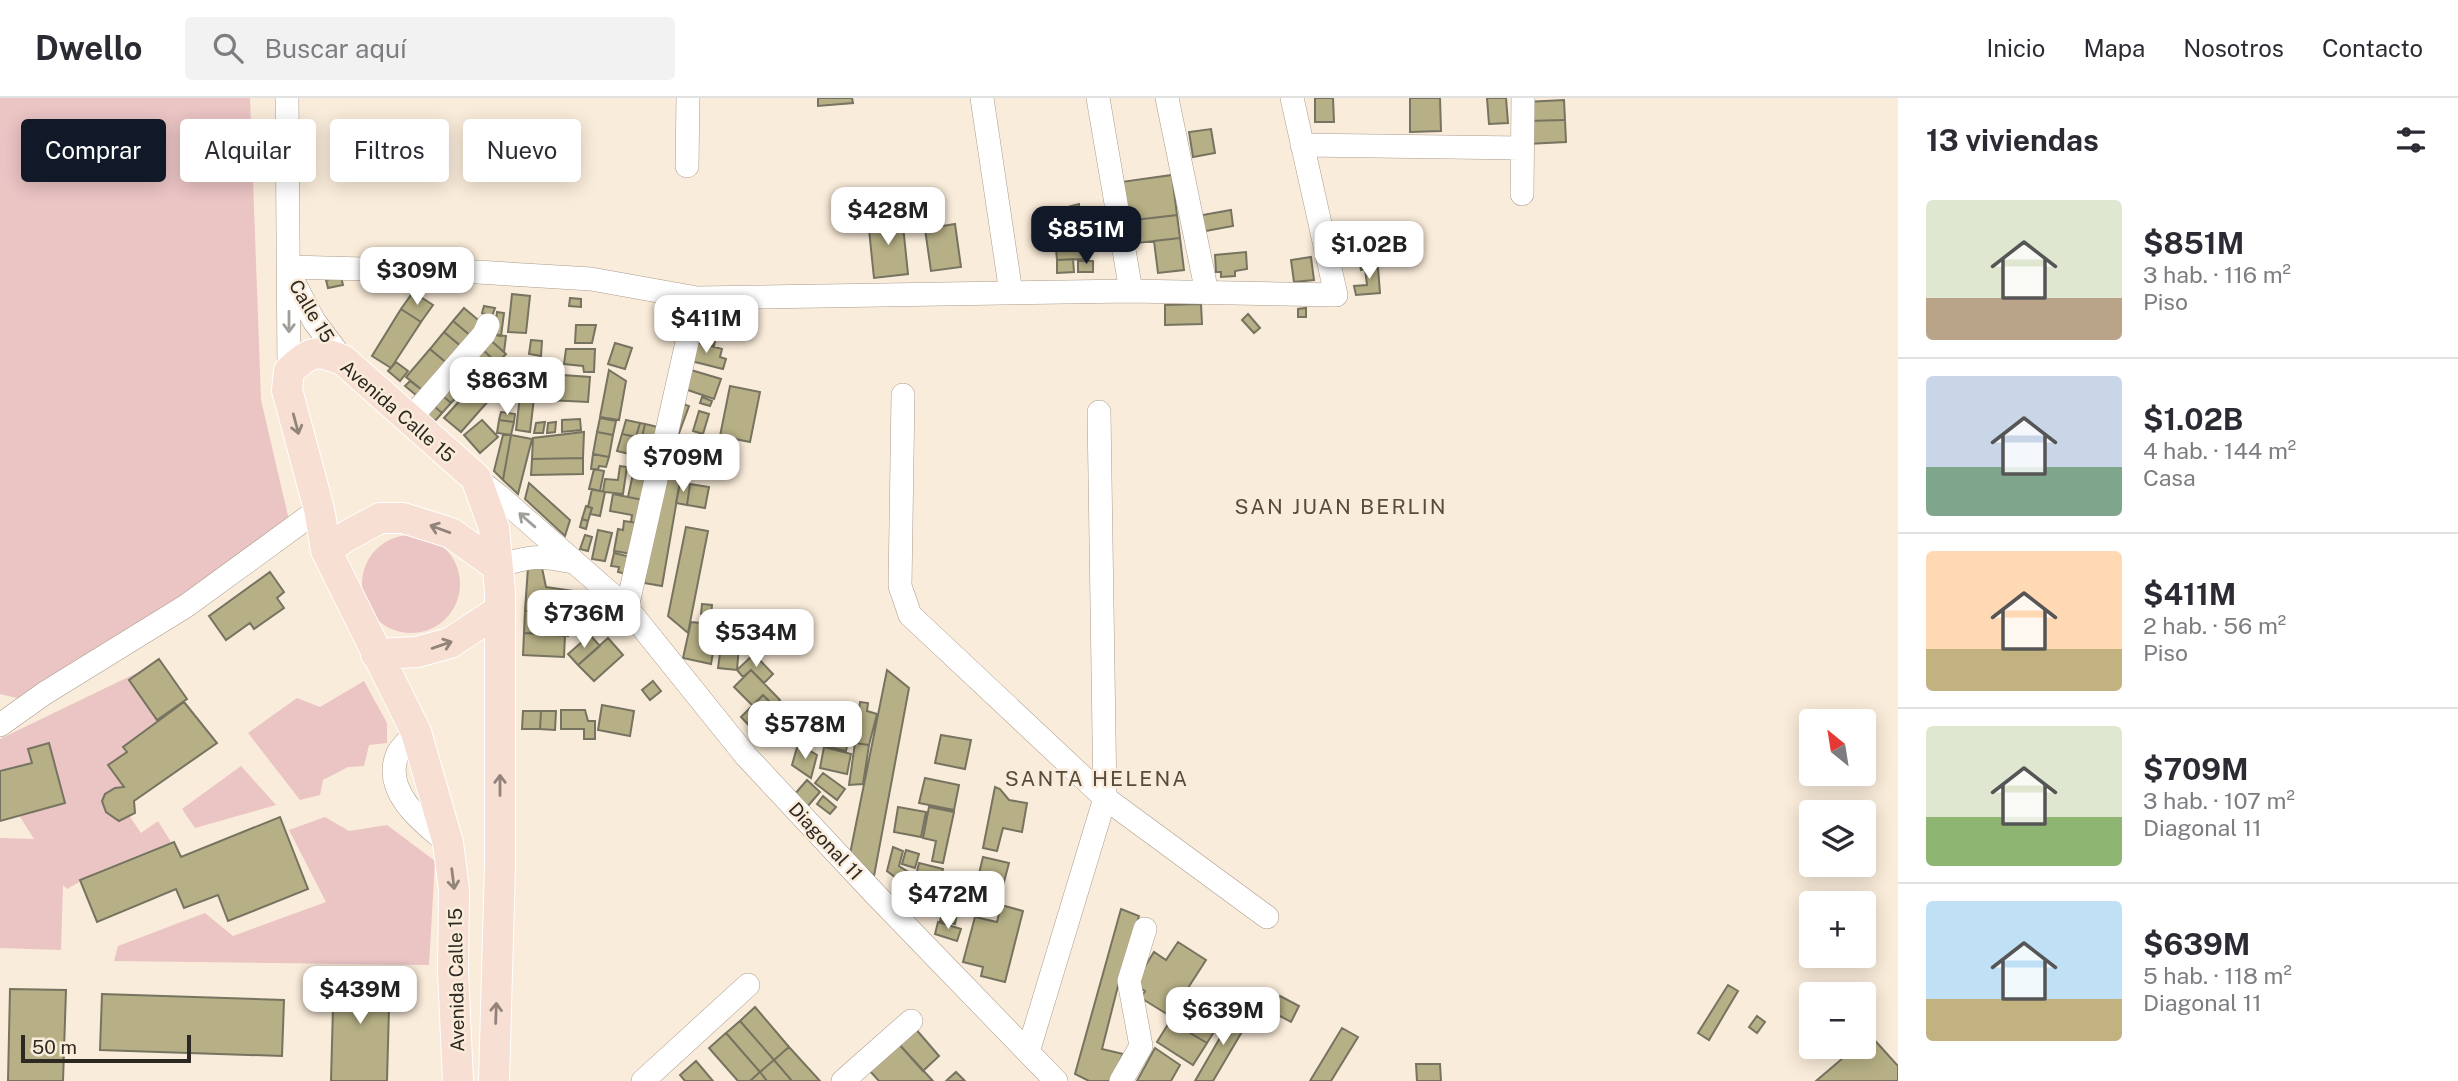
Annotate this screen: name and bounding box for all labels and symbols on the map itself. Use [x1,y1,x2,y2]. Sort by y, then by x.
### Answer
pin: $428M [839,188,937,247]
pin: $851M [1037,206,1135,266]
pin: $1.02B [1312,222,1426,281]
pin: $309M [368,248,466,307]
street label: Calle 15 [285,276,339,346]
pin: $411M [657,296,755,355]
one-way arrow [282,310,296,333]
street label: Avenida Calle 15 [336,355,460,467]
pin: $863M [458,358,556,417]
one-way arrow [290,413,303,435]
pin: $709M [634,434,732,494]
district label: SAN JUAN BERLIN [1234,494,1448,519]
one-way arrow [518,512,536,528]
one-way arrow [429,522,451,534]
pin: $736M [535,590,633,650]
pin: $534M [707,610,805,669]
one-way arrow [431,638,453,650]
pin: $578M [756,702,854,761]
north arrow [1799,709,1876,786]
district label: SANTA HELENA [1005,766,1189,791]
one-way arrow [493,774,507,797]
street label: Diagonal 11 [785,798,867,884]
one-way arrow [446,867,459,890]
pin: $472M [899,872,997,931]
street label: Avenida Calle 15 [444,908,468,1052]
pin: $439M [311,967,409,1026]
pin: $639M [1174,988,1272,1047]
one-way arrow [489,1002,502,1025]
scale bar [21,1032,191,1064]

